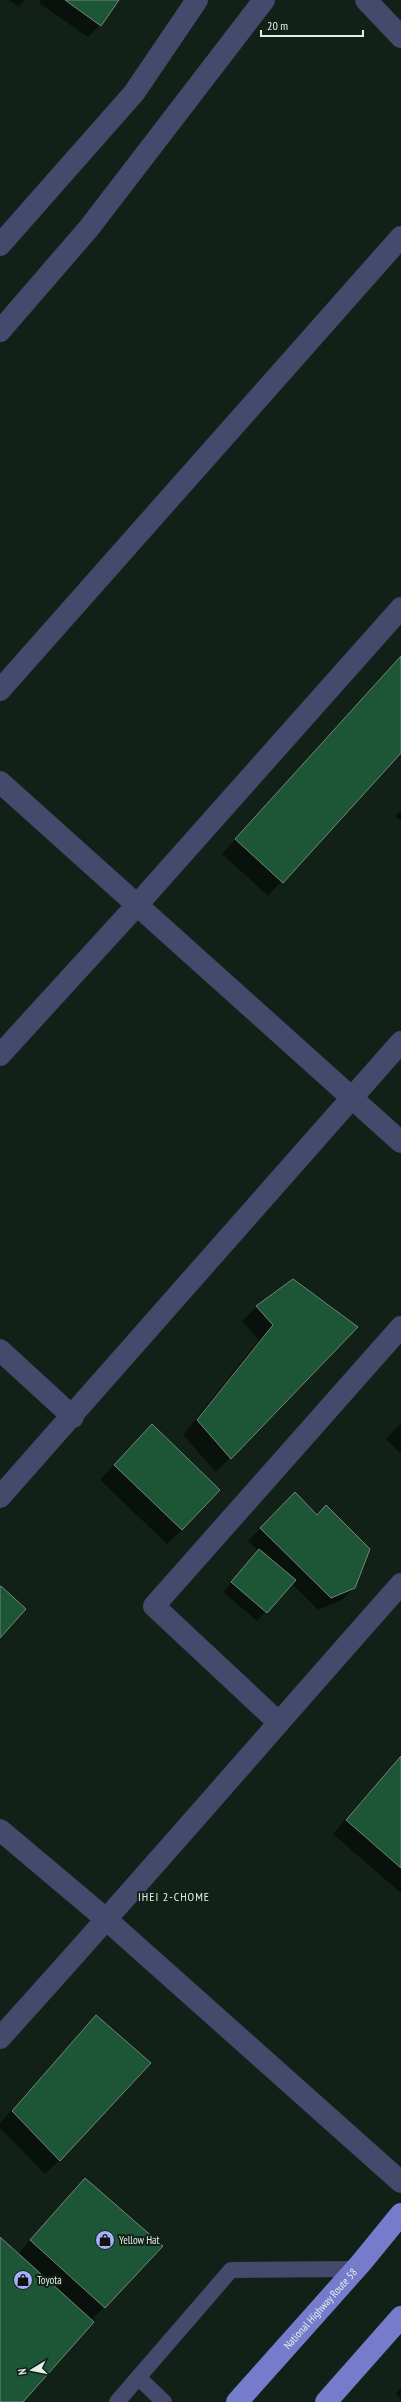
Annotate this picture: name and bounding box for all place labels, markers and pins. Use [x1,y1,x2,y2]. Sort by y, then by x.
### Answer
shop icon: Yellow Hat [94,2229,116,2251]
place label: Yellow Hat [119,2233,159,2247]
shop icon: Toyota [12,2269,34,2291]
place label: Toyota [37,2273,62,2287]

